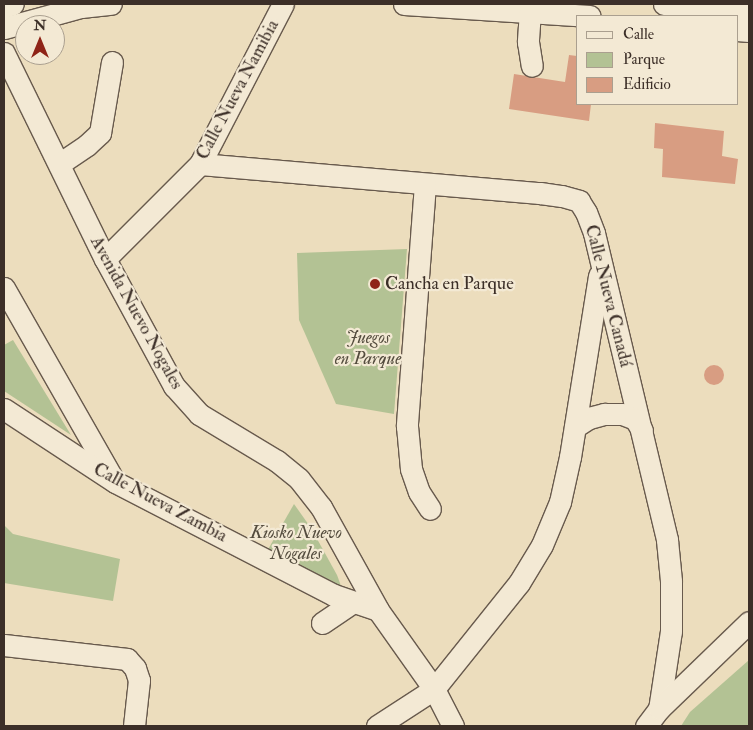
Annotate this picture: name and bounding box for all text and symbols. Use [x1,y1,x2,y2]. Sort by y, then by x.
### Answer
north arrow [15,15,65,65]
legend [576,15,738,105]
street label: Calle Nueva Namibia [192,16,284,164]
text: N [34,17,46,34]
text: Calle [623,25,654,44]
text: Parque [623,50,665,69]
text: Edificio [623,75,671,94]
street label: Calle Nueva Canadá [580,223,636,369]
street label: Avenida Nuevo Nogales [85,233,187,393]
place label: Cancha en Parque [385,273,514,295]
marker: Cancha en Parque [369,278,381,290]
park label: Juegos en Parque [335,328,401,370]
street label: Calle Nueva Zambia [90,459,230,547]
park label: Kiosko Nuevo Nogales [250,523,342,566]

